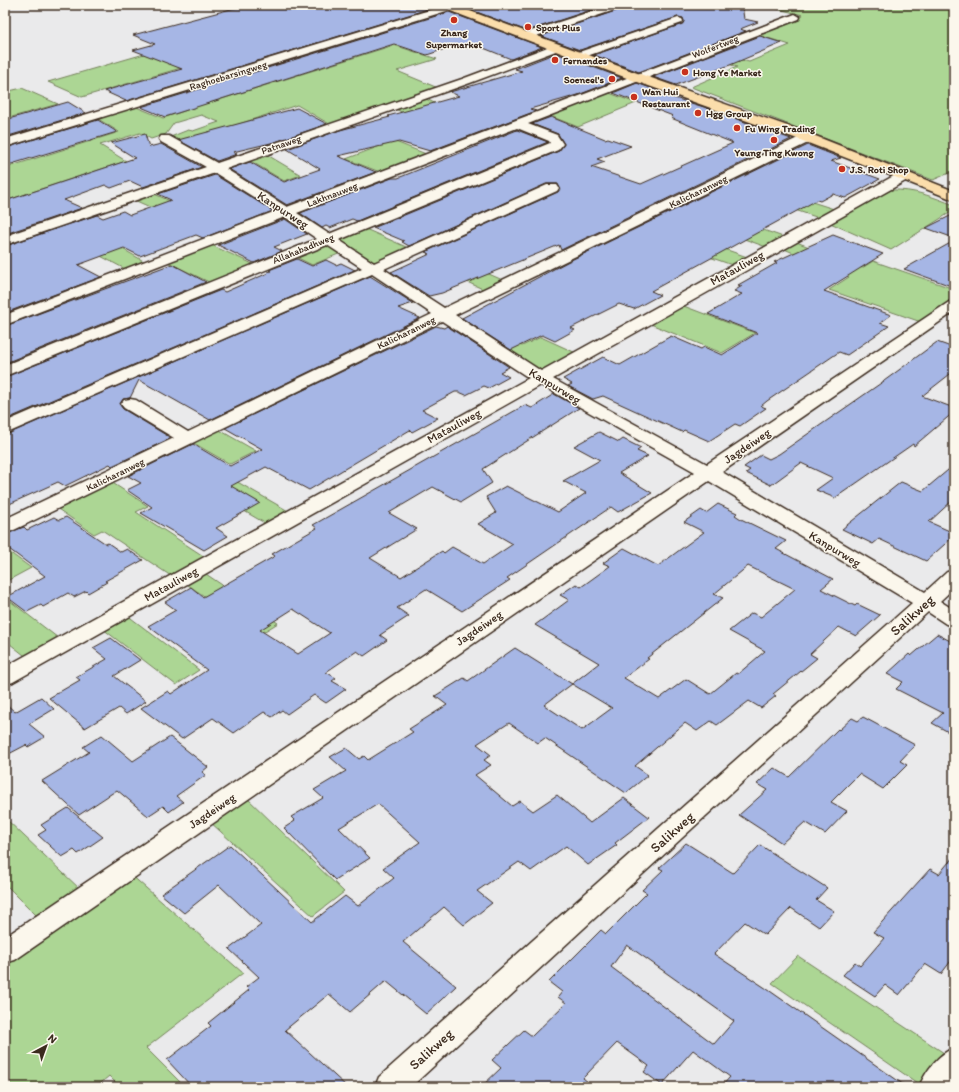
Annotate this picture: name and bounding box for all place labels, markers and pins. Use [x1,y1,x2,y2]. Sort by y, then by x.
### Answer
marker: Zhang Supermarket [449,15,459,25]
place label: Sport Plus [536,21,581,34]
marker: Sport Plus [523,22,533,32]
place label: Zhang Supermarket [426,26,482,51]
place label: Fernandes [563,54,608,67]
marker: Fernandes [550,55,560,65]
place label: Hong Ye Market [693,66,762,79]
marker: Hong Ye Market [680,67,690,77]
place label: Soeneel's [564,73,604,86]
marker: Soeneel's [607,74,617,84]
place label: Wan Hui Restaurant [642,85,690,110]
marker: Wan Hui Restaurant [629,92,639,102]
place label: Hgg Group [706,107,753,120]
marker: Hgg Group [693,108,703,118]
place label: Fu Wing Trading [745,122,816,135]
marker: Fu Wing Trading [732,123,742,133]
marker: Yeung Ting Kwong [769,135,779,145]
place label: Yeung Ting Kwong [733,146,814,159]
place label: J.S. Roti Shop [849,163,909,176]
marker: J.S. Roti Shop [837,164,847,174]

